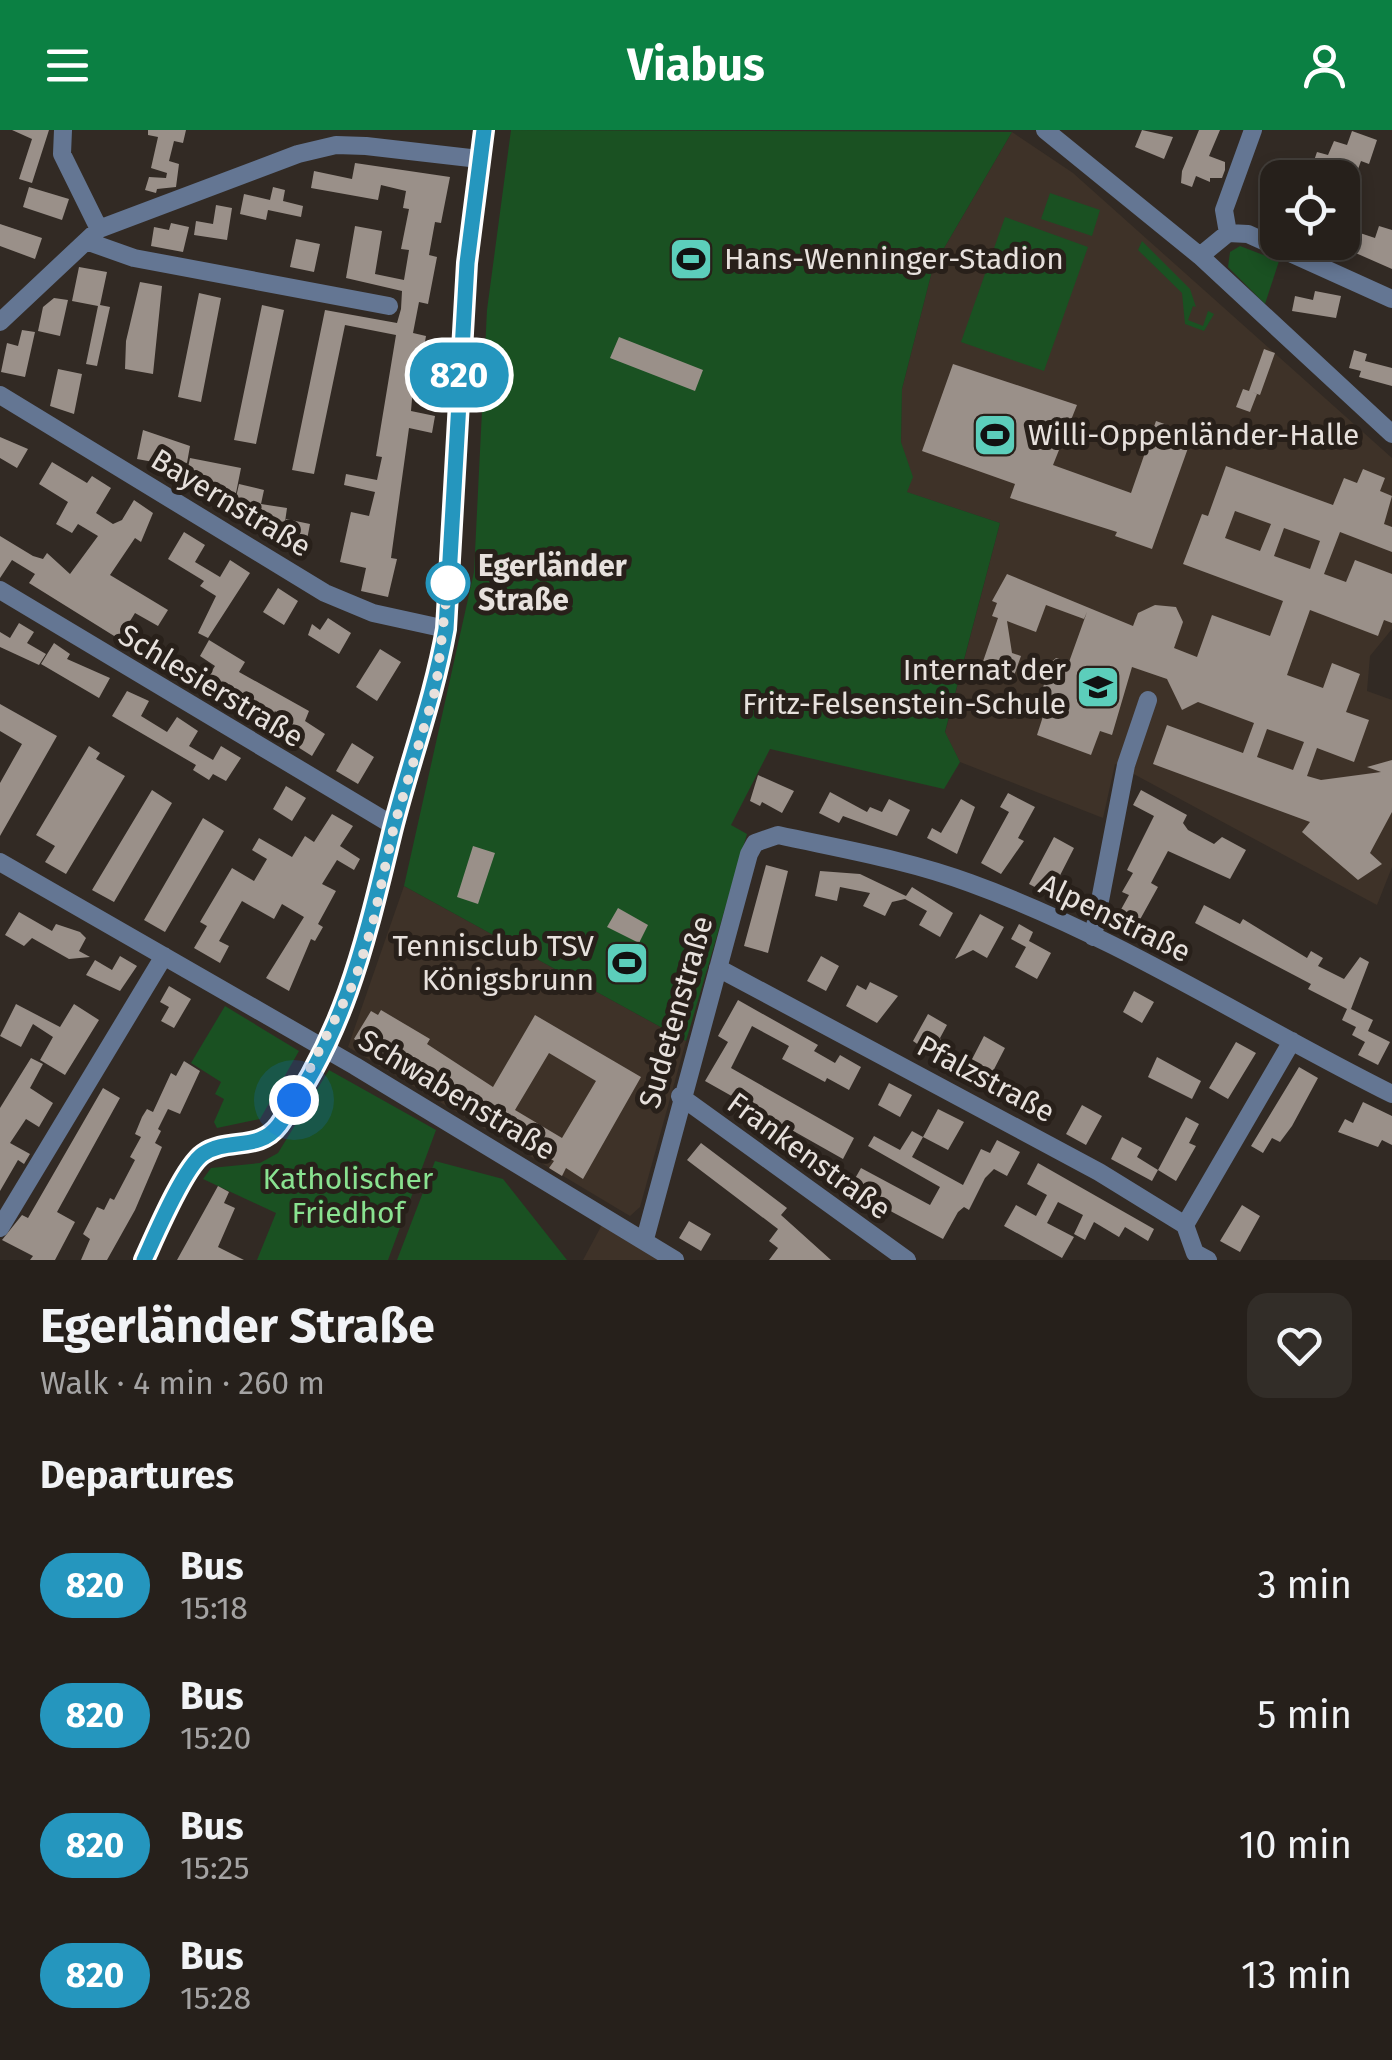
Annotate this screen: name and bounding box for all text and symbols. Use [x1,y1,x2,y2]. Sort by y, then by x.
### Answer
icon: menu [40,38,95,93]
text: Viabus [627,38,765,92]
icon: person [1297,38,1352,93]
map controls [1260,160,1360,260]
button: locate [1260,160,1360,260]
sports icon: Hans-Wenninger-Stadion [668,236,714,282]
place label: Hans-Wenninger-Stadion [724,241,1064,277]
line badge: 820 [402,342,516,408]
text: 820 [430,354,488,396]
sports icon: Willi-Oppenländer-Halle [972,412,1018,458]
place label: Willi-Oppenländer-Halle [1028,417,1359,453]
street label: Bayernstraße [145,441,317,565]
place label: Egerländer Straße [478,548,628,618]
marker: Egerländer Straße [427,562,469,604]
street label: Schlesierstraße [112,617,310,755]
place label: Internat der Fritz-Felsenstein-Schule [742,652,1066,722]
school or university icon: Internat der Fritz-Felsenstein-Schule [1075,664,1121,710]
street label: Alpenstraße [1034,866,1196,970]
street label: Sudetenstraße [631,912,721,1112]
place label: Tennisclub TSV Königsbrunn [392,928,594,998]
sports icon: Tennisclub TSV Königsbrunn [604,940,650,986]
street label: Schwabenstraße [352,1022,562,1168]
street label: Pfalzstraße [911,1028,1061,1130]
your location [269,1075,319,1125]
street label: Frankenstraße [720,1085,898,1227]
park label: Katholischer Friedhof [263,1161,434,1231]
button: heart [1247,1293,1352,1398]
text: Egerländer Straße [40,1297,435,1355]
text: Walk · 4 min · 260 m [40,1364,325,1402]
text: Departures [40,1452,234,1498]
text: Bus [180,1543,244,1589]
text: 3 min [1257,1562,1352,1608]
text: 820 [66,1564,124,1606]
text: 15:18 [180,1589,248,1627]
text: Bus [180,1673,244,1719]
text: 5 min [1257,1692,1352,1738]
text: 820 [66,1694,124,1736]
text: 15:20 [180,1719,251,1757]
text: Bus [180,1803,244,1849]
text: 10 min [1239,1822,1352,1868]
text: 820 [66,1824,124,1866]
text: 15:25 [180,1849,249,1887]
text: Bus [180,1933,244,1979]
text: 13 min [1241,1952,1352,1998]
text: 820 [66,1954,124,1996]
text: 15:28 [180,1979,251,2017]

